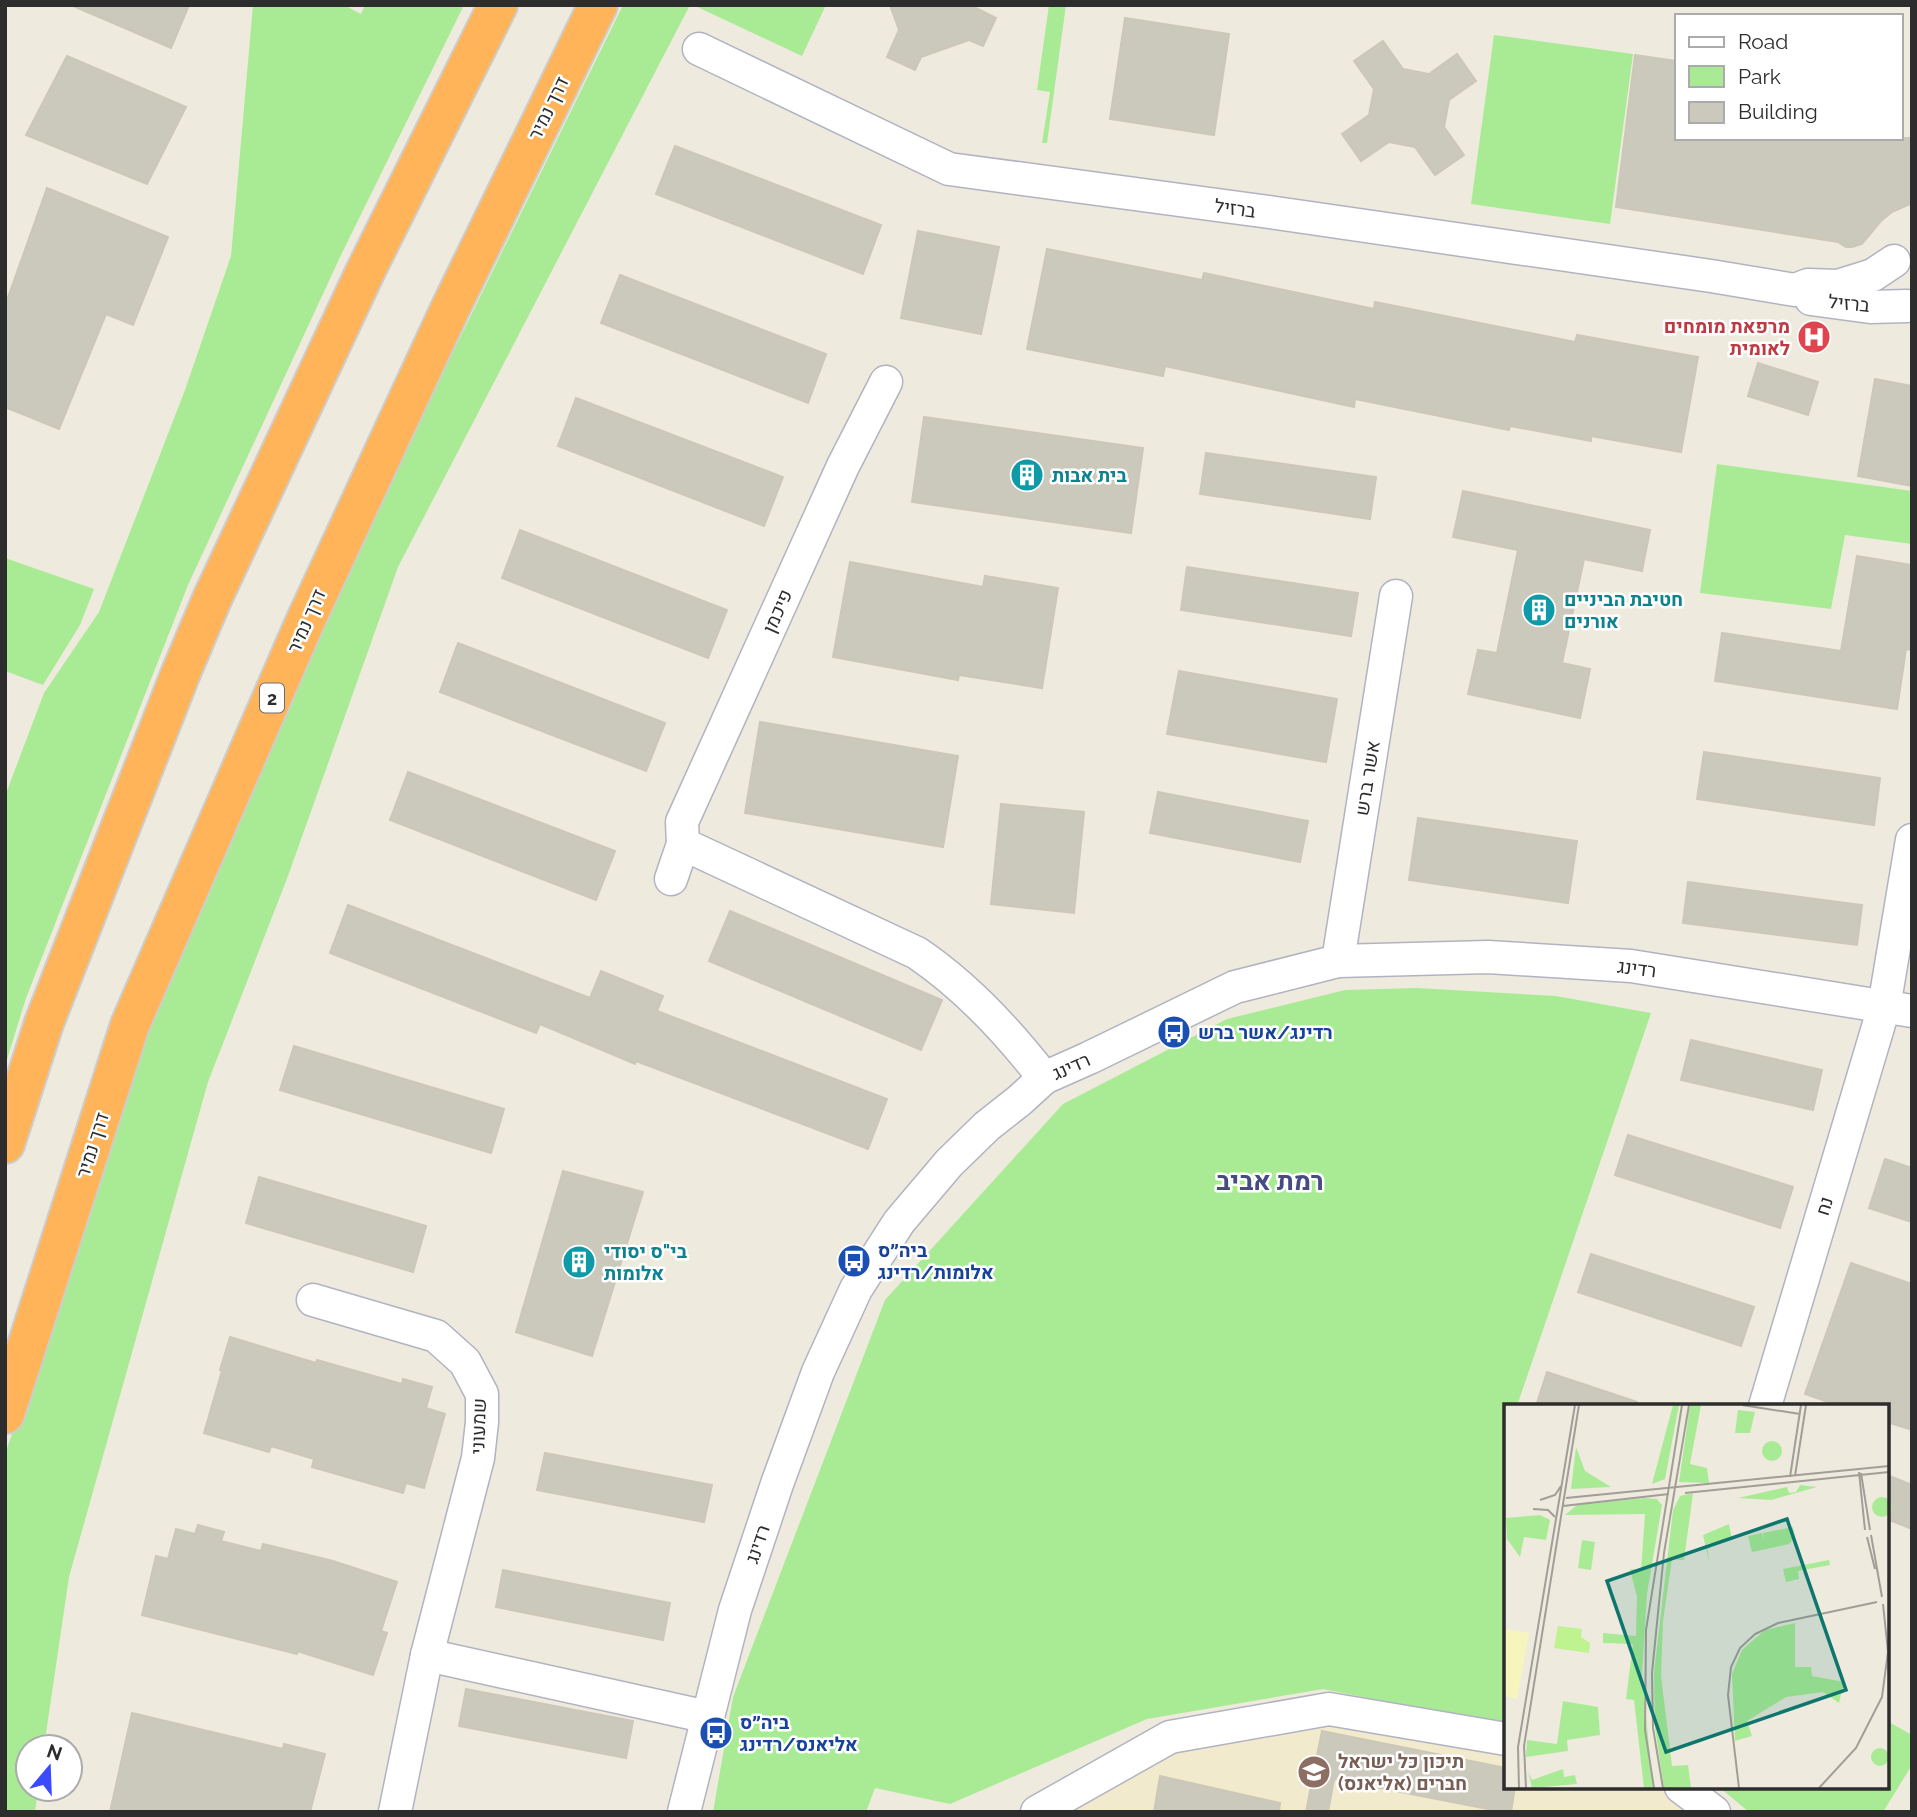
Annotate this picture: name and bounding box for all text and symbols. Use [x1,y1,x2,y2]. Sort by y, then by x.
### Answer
legend [1675,14,1903,140]
text: Road [1738,29,1788,54]
text: Park [1738,64,1781,89]
street label: דרך נמיר [523,73,573,143]
text: Building [1738,99,1818,124]
street label: ברזיל [1213,194,1257,222]
street label: ברזיל [1827,290,1871,316]
place label: מרפאת מומחים לאומית [1664,315,1790,359]
hospital icon: מרפאת מומחים לאומית [1795,318,1833,356]
building icon: בית אבות [1008,456,1046,494]
place label: בית אבות [1052,464,1128,486]
street label: דרך נמיר [282,586,330,656]
street label: פיכמן [758,586,796,636]
place label: חטיבת הביניים אורנים [1564,588,1683,632]
building icon: חטיבת הביניים אורנים [1520,591,1558,629]
road number: 2 [260,684,284,712]
street label: אשר ברש [1350,739,1384,817]
street label: רדינג [1616,955,1658,981]
bus stop icon: רדינג/אשר ברש [1155,1013,1193,1051]
place label: רדינג/אשר ברש [1198,1021,1333,1043]
street label: רדינג [1049,1048,1093,1084]
street label: דרך נמיר [71,1109,113,1180]
district label: רמת אביב [1216,1166,1324,1196]
street label: נח [1811,1194,1837,1218]
place label: ביה״ס אלומות/רדינג [878,1239,994,1283]
place label: בי"ס יסודי אלומות [604,1240,688,1284]
bus stop icon: ביה״ס אלומות/רדינג [835,1242,873,1280]
building icon: בי"ס יסודי אלומות [560,1243,598,1281]
street label: שמעוני [466,1397,490,1455]
inset map [1504,1404,1889,1789]
street label: רדינג [740,1522,774,1566]
place label: ביה״ס אליאנס/רדינג [740,1711,858,1755]
bus stop icon: ביה״ס אליאנס/רדינג [697,1714,735,1752]
north arrow [14,1733,84,1803]
text: N [44,1739,65,1765]
place label: תיכון כל ישראל חברים (אליאנס) [1338,1750,1467,1794]
school or university icon: תיכון כל ישראל חברים (אליאנס) [1295,1753,1333,1791]

